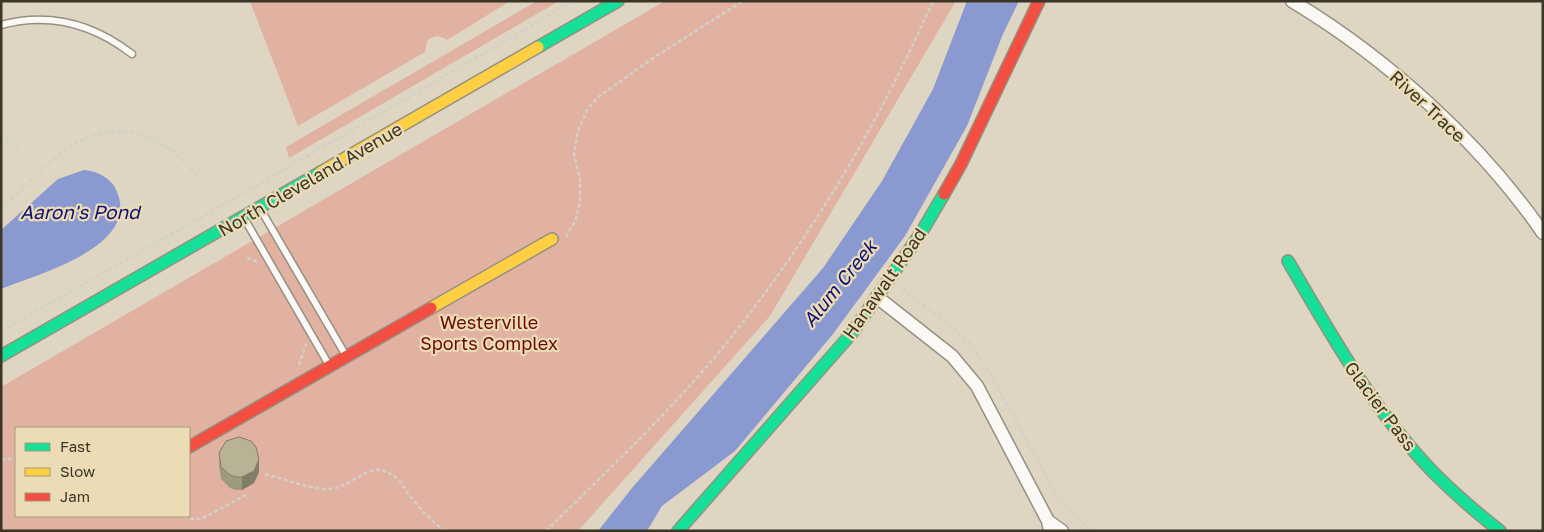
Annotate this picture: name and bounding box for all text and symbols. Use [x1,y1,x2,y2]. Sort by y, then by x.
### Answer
street label: River Trace [1386,65,1470,147]
street label: North Cleveland Avenue [214,117,406,241]
water label: Aaron's Pond [20,200,142,223]
street label: Hanawalt Road [838,223,930,343]
water label: Alum Creek [797,233,882,331]
park label: Westerville Sports Complex [420,311,558,354]
street label: Glacier Pass [1340,357,1422,455]
legend [15,427,190,517]
text: Fast [60,437,91,455]
text: Slow [60,462,95,480]
text: Jam [60,487,90,505]

